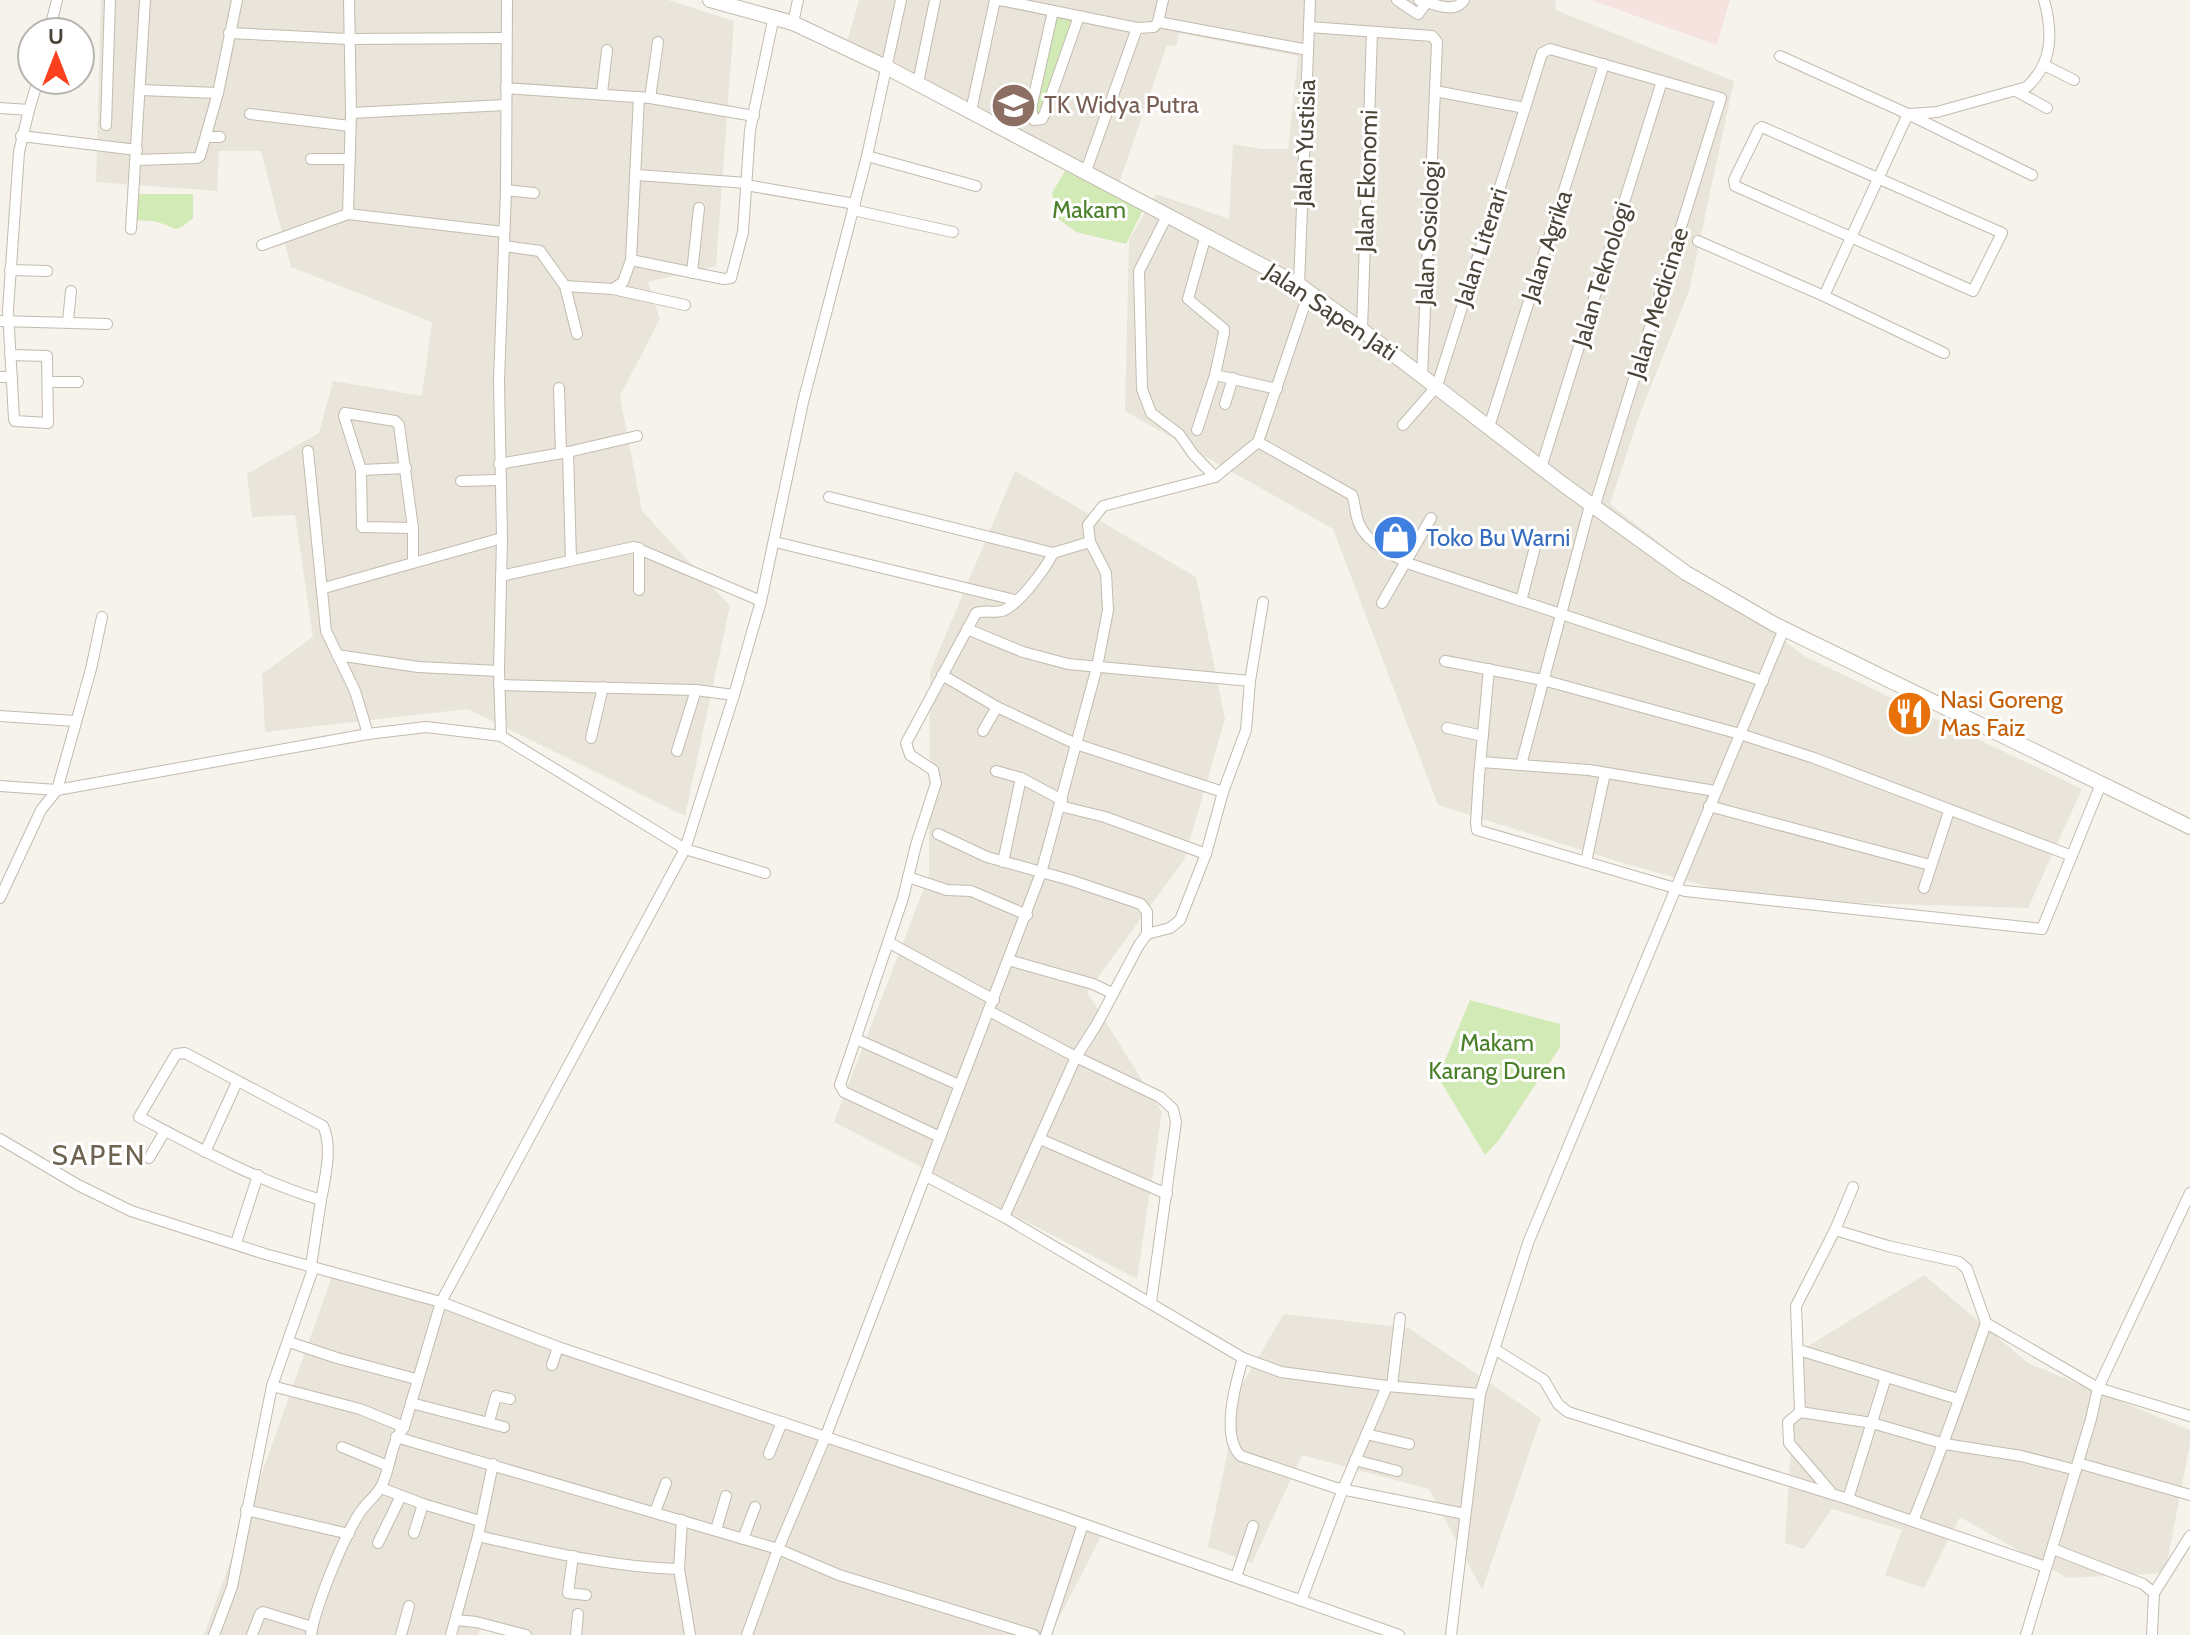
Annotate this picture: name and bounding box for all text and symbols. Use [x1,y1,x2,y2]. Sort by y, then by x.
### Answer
north arrow [16,16,96,96]
text: U [48,23,64,50]
street label: Jalan Yustisia [1288,78,1321,208]
school or university icon: TK Widya Putra [989,81,1037,129]
place label: TK Widya Putra [1044,90,1199,119]
street label: Jalan Ekonomi [1349,109,1383,254]
street label: Jalan Sosiologi [1409,160,1446,307]
street label: Jalan Literari [1448,184,1513,310]
street label: Jalan Agrika [1515,186,1578,306]
park label: Makam [1052,195,1126,224]
street label: Jalan Teknologi [1565,198,1637,351]
street label: Jalan Medicinae [1620,224,1694,383]
street label: Jalan Sapen Jati [1259,256,1403,367]
shop icon: Toko Bu Warni [1371,514,1419,562]
place label: Toko Bu Warni [1426,523,1570,552]
place label: Nasi Goreng Mas Faiz [1940,685,2064,742]
restaurant icon: Nasi Goreng Mas Faiz [1885,690,1933,738]
park label: Makam Karang Duren [1428,1028,1566,1085]
district label: SAPEN [52,1138,146,1172]

